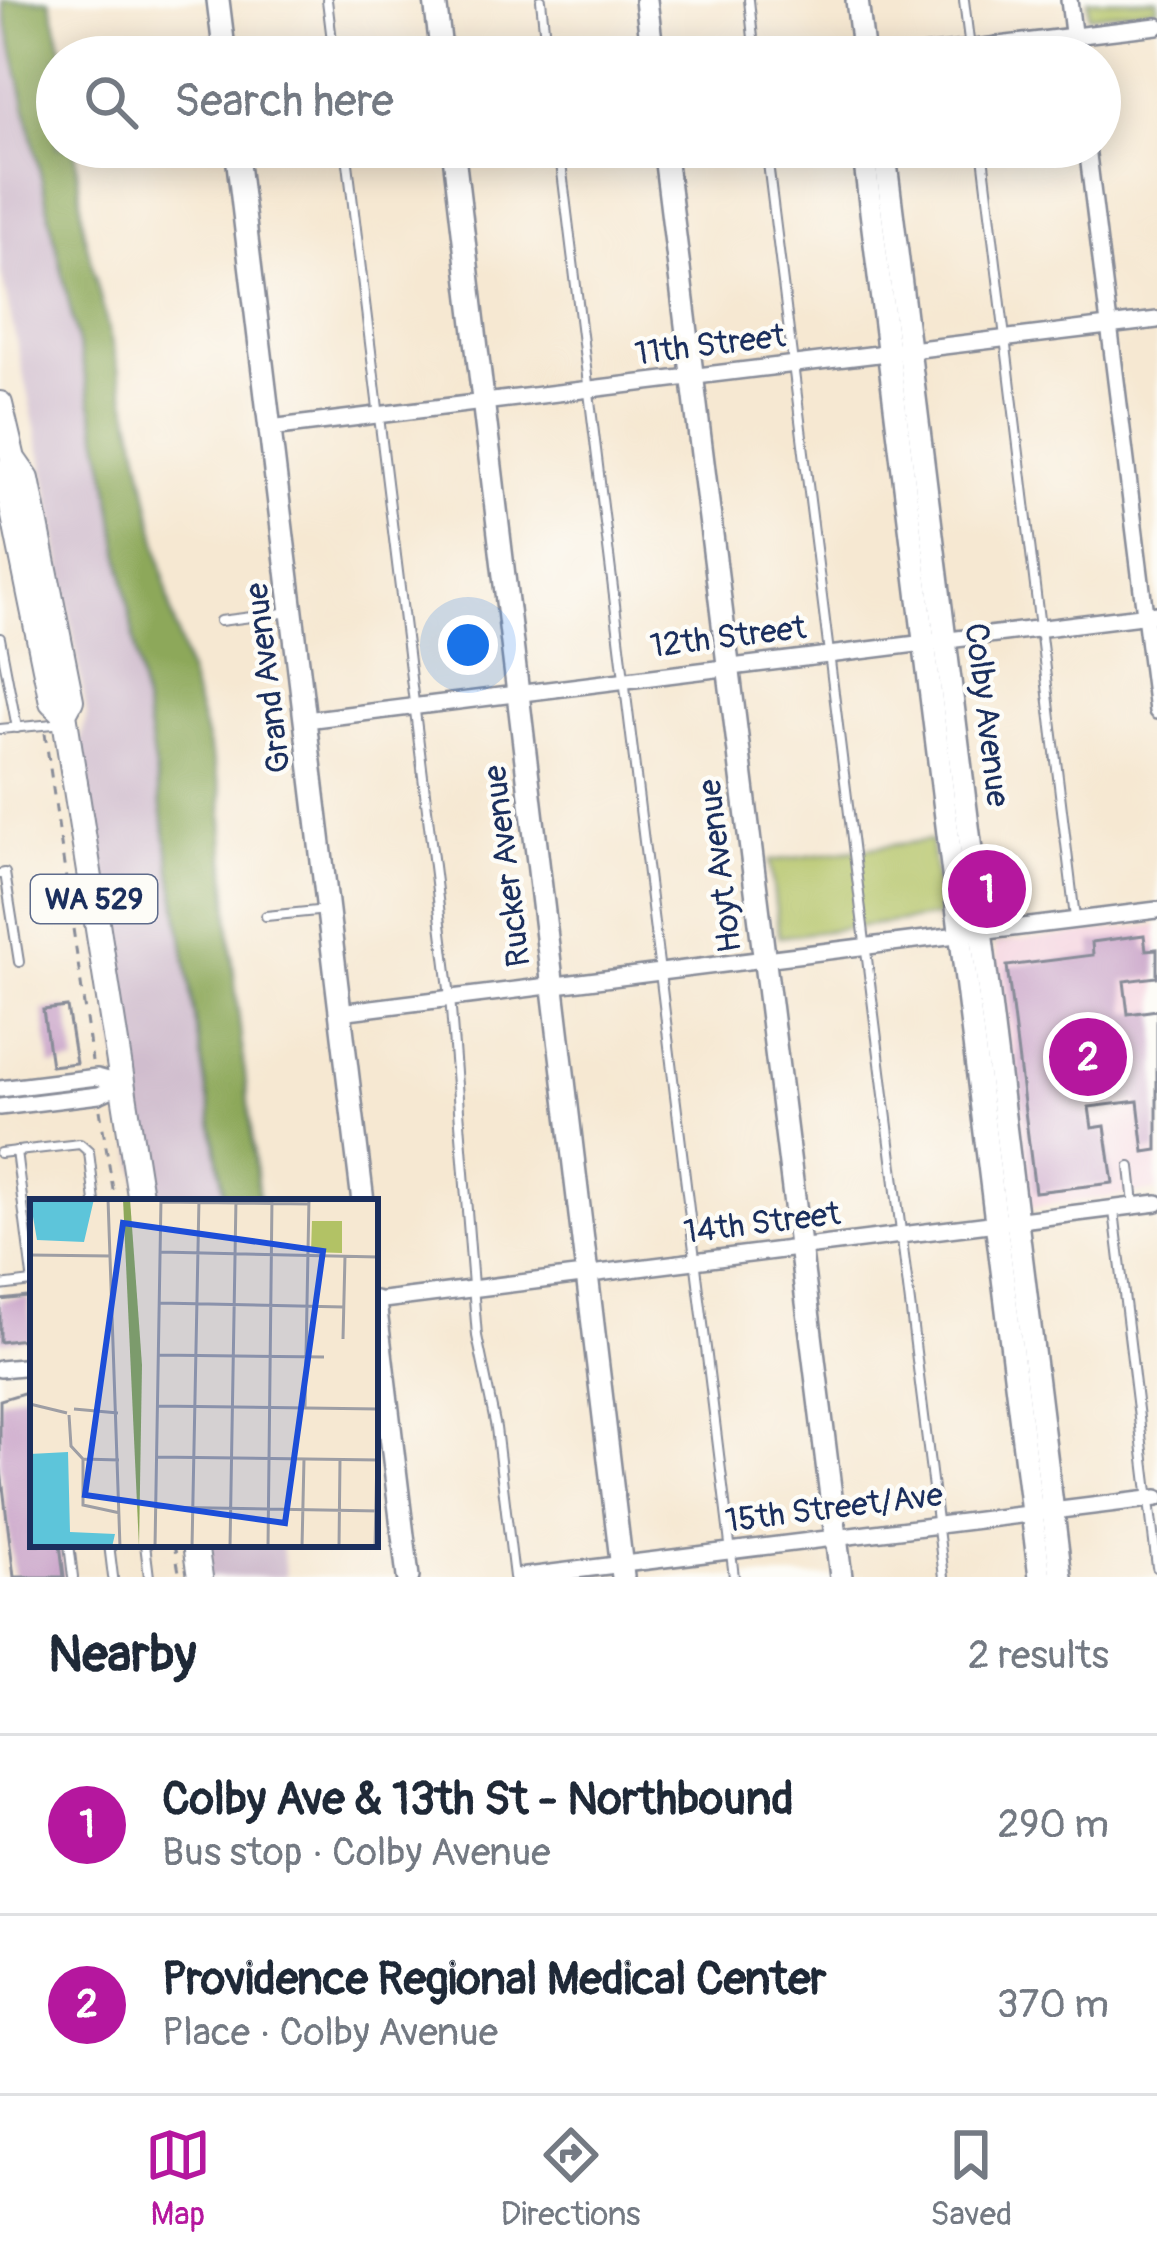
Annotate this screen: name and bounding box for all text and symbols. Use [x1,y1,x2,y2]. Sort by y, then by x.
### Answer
search box [36,36,1121,168]
icon: search [78,69,144,135]
text: Search here [174,74,394,130]
street label: 11th Street [632,315,788,375]
street label: Grand Avenue [236,580,300,776]
street label: 12th Street [648,607,809,667]
your location [438,615,498,675]
street label: Colby Avenue [955,621,1019,809]
street label: Rucker Avenue [474,763,540,969]
street label: Hoyt Avenue [689,777,751,955]
pin: 1 [948,844,1026,934]
road number: WA 529 [31,875,157,923]
pin: 2 [1049,1012,1127,1102]
street label: 14th Street [681,1193,843,1253]
inset map [30,1199,378,1547]
street label: 15th Street/Ave [723,1474,945,1542]
text: Nearby [48,1623,196,1687]
text: 2 results [968,1631,1109,1680]
text: Colby Ave & 13th St - Northbound [162,1772,793,1828]
text: 1 [79,1800,95,1849]
text: 290 m [997,1800,1109,1849]
text: Bus stop · Colby Avenue [162,1828,550,1877]
text: Providence Regional Medical Center [162,1952,826,2008]
text: 2 [76,1980,98,2029]
text: 370 m [997,1980,1109,2029]
text: Place · Colby Avenue [162,2008,498,2057]
tab: Map [145,2122,211,2235]
tab: Directions [501,2122,641,2235]
tab: Saved [930,2122,1012,2235]

